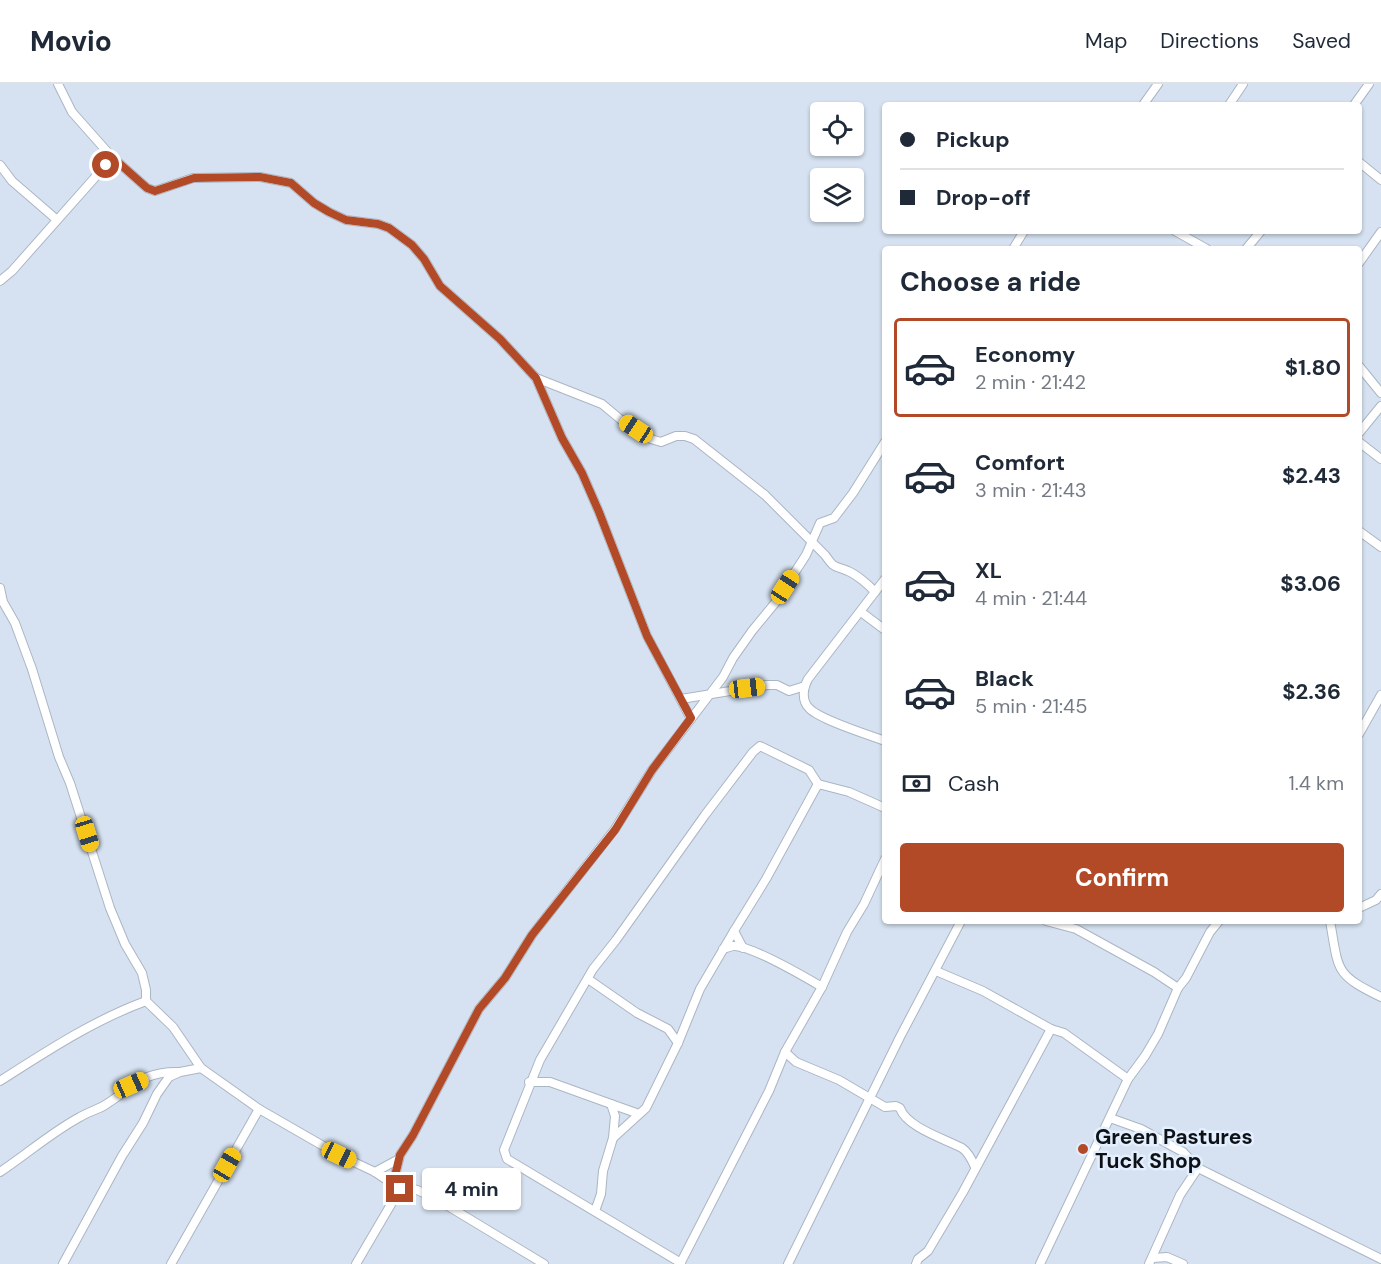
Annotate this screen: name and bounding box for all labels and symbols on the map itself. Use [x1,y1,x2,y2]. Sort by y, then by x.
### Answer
route start [92,151,119,178]
car [616,412,656,446]
car [768,567,802,607]
car [728,677,766,699]
car [73,814,101,854]
car [111,1069,151,1101]
place label: Green Pastures Tuck Shop [1095,1123,1253,1175]
car [319,1139,359,1171]
marker: Green Pastures Tuck Shop [1076,1142,1090,1156]
car [210,1145,244,1185]
callout: 4 min [421,1168,520,1210]
route end [386,1175,413,1202]

